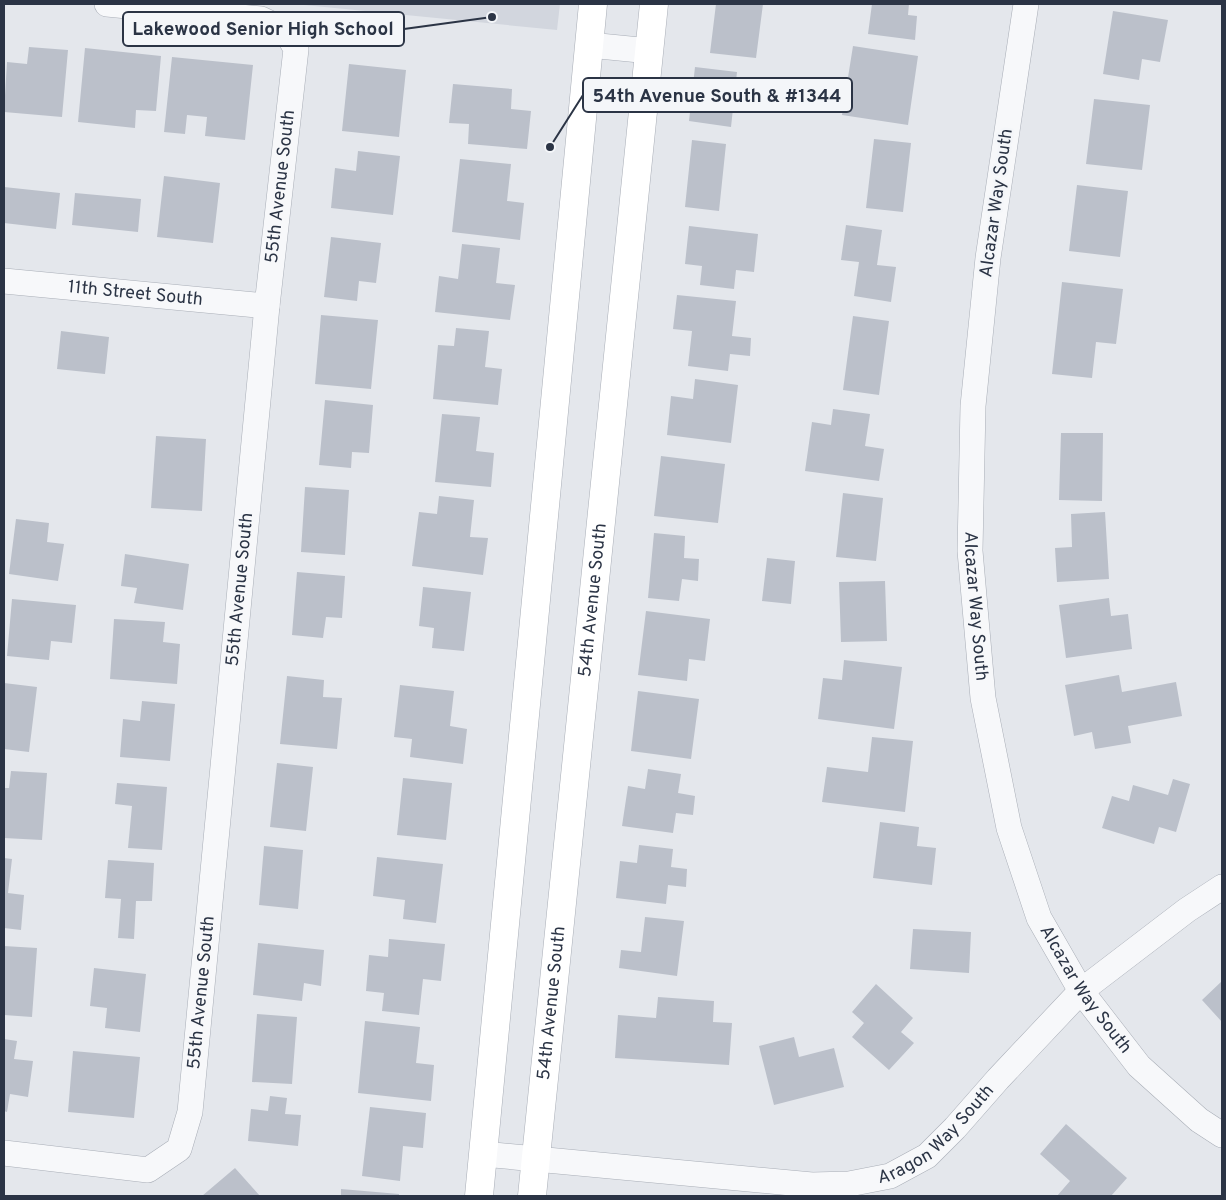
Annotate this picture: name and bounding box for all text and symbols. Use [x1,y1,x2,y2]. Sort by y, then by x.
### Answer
callout: Lakewood Senior High School [123,12,404,46]
text: Lakewood Senior High School [132,18,394,42]
callout: 54th Avenue South & #1344 [583,78,852,112]
text: 54th Avenue South & #1344 [592,85,842,109]
street label: 55th Avenue South [260,109,301,264]
street label: Alcazar Way South [975,127,1019,279]
street label: 11th Street South [67,276,204,311]
street label: 55th Avenue South [221,512,259,667]
street label: 54th Avenue South [574,522,612,678]
street label: Alcazar Way South [958,531,993,682]
street label: 55th Avenue South [183,915,220,1070]
street label: Alcazar Way South [1034,921,1137,1058]
street label: 54th Avenue South [532,925,571,1081]
street label: Aragon Way South [876,1080,999,1190]

